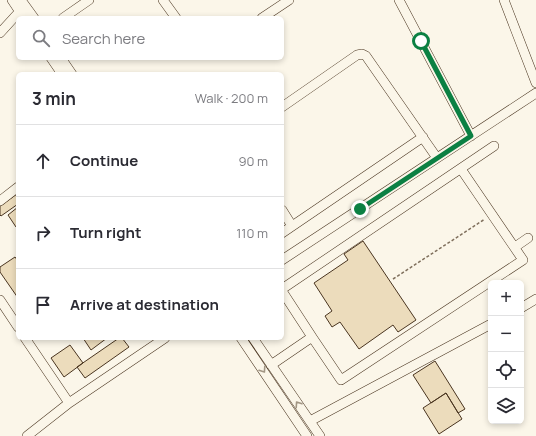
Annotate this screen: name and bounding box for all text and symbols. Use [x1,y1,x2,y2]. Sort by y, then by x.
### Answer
search box [16,16,284,60]
icon: search [30,27,52,49]
text: Search here [62,28,145,49]
route start [412,32,430,50]
text: 3 min [32,87,76,110]
text: Walk · 200 m [195,89,268,107]
icon: ahead [32,150,54,172]
text: Continue [70,150,138,171]
text: 90 m [238,152,268,170]
route end [351,200,369,218]
icon: right [32,222,54,244]
text: Turn right [70,222,141,243]
text: 110 m [236,224,268,242]
map controls [488,280,524,424]
button: + [488,280,524,316]
icon: arrive [32,294,54,316]
text: Arrive at destination [70,294,219,315]
button: − [488,316,524,352]
button: locate [488,352,524,388]
one-way arrow [258,366,266,373]
button: layers [488,388,524,424]
one-way arrow [295,401,303,408]

